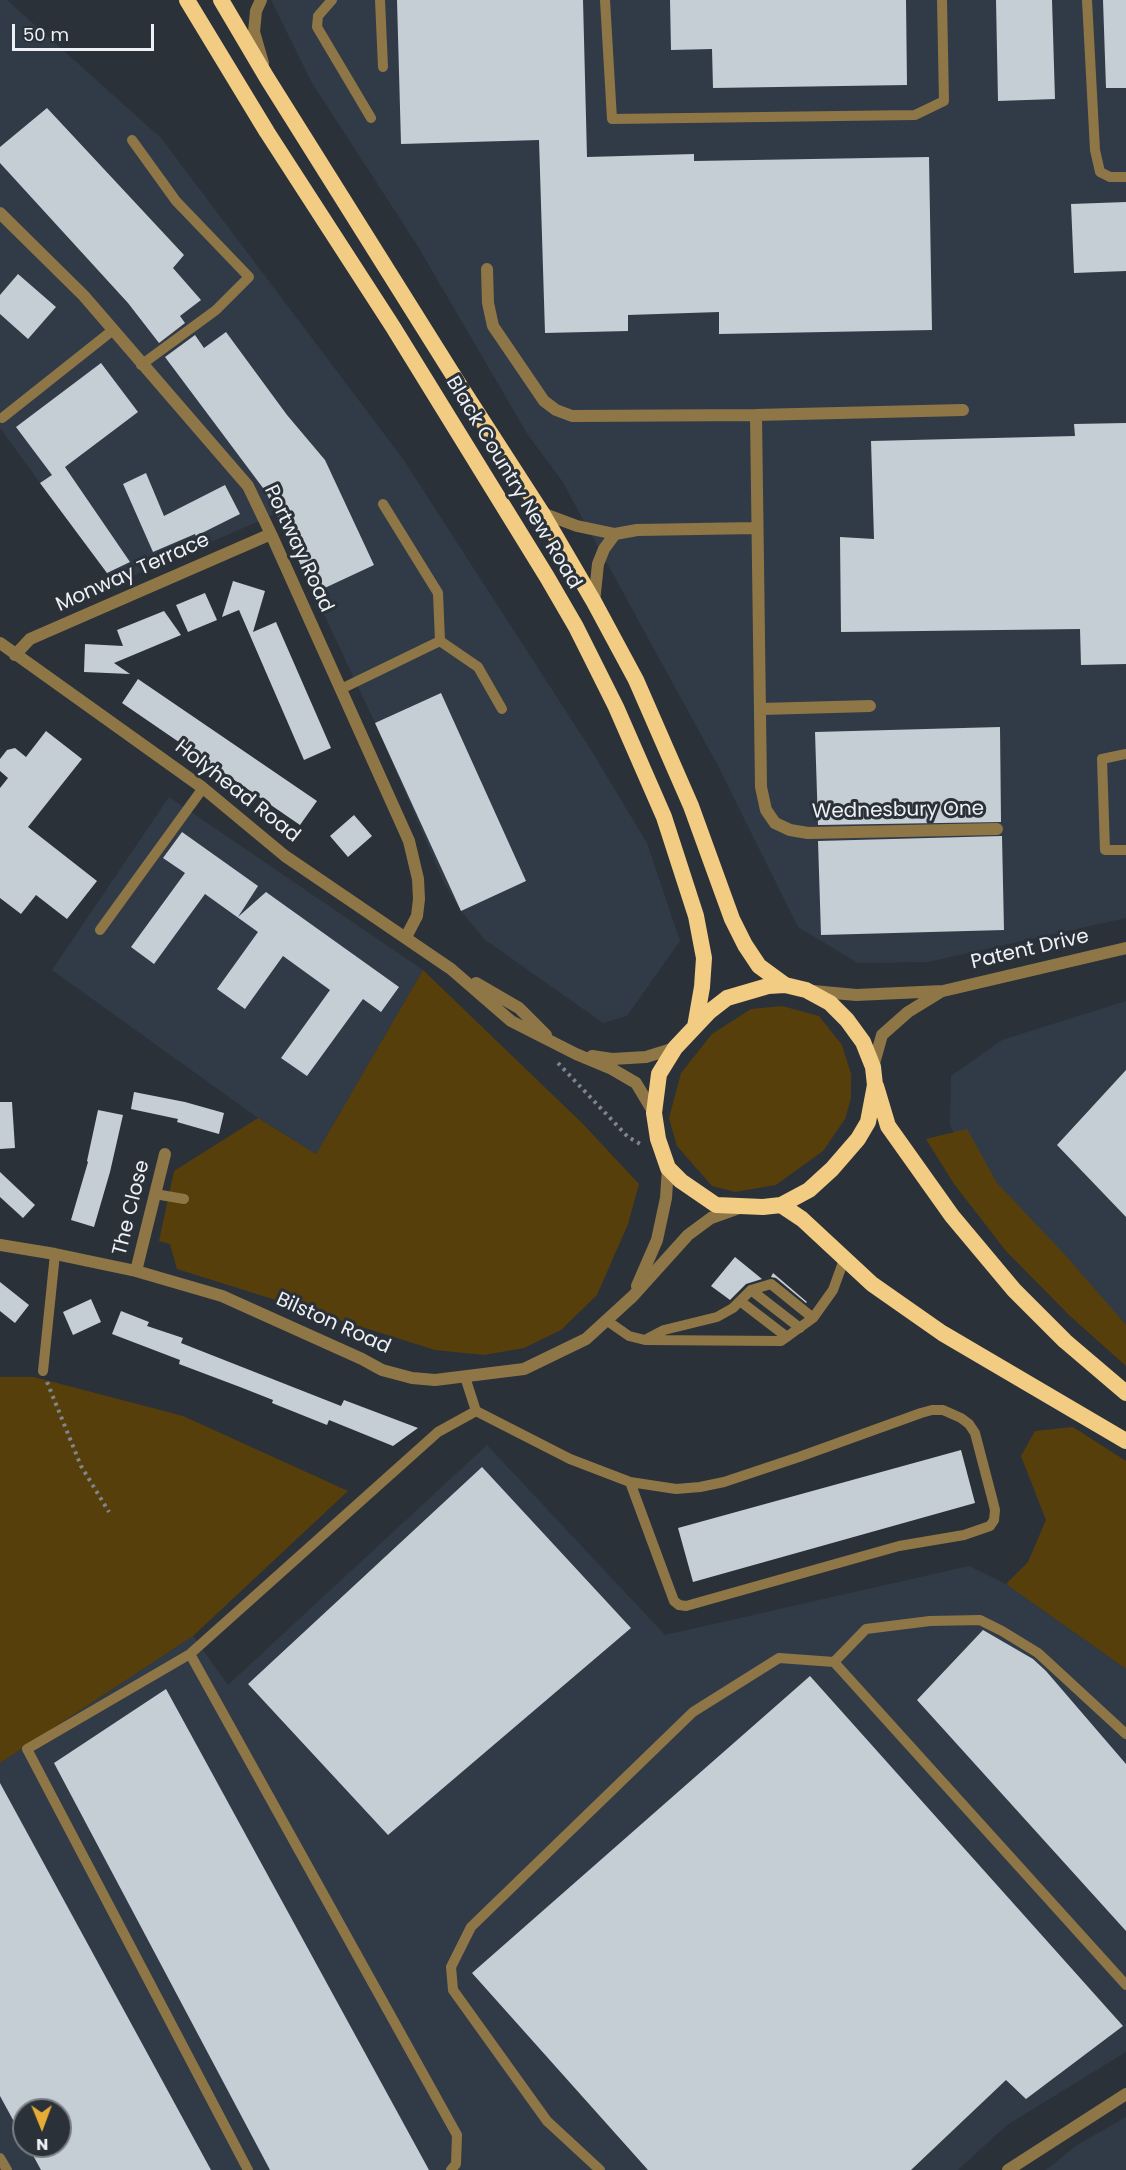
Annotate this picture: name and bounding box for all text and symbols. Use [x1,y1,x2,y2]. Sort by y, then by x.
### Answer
scale bar [15,12,158,50]
text: 50 m [23,22,69,47]
street label: Black Country New Road [440,372,586,594]
street label: Portway Road [258,482,338,616]
street label: Monway Terrace [53,528,213,618]
street label: Holyhead Road [170,736,304,848]
street label: Wednesbury One [812,797,984,825]
street label: Patent Drive [969,925,1091,975]
street label: The Close [109,1158,155,1258]
street label: Bilston Road [272,1288,394,1360]
north arrow [12,2098,72,2158]
text: N [36,2133,49,2156]

